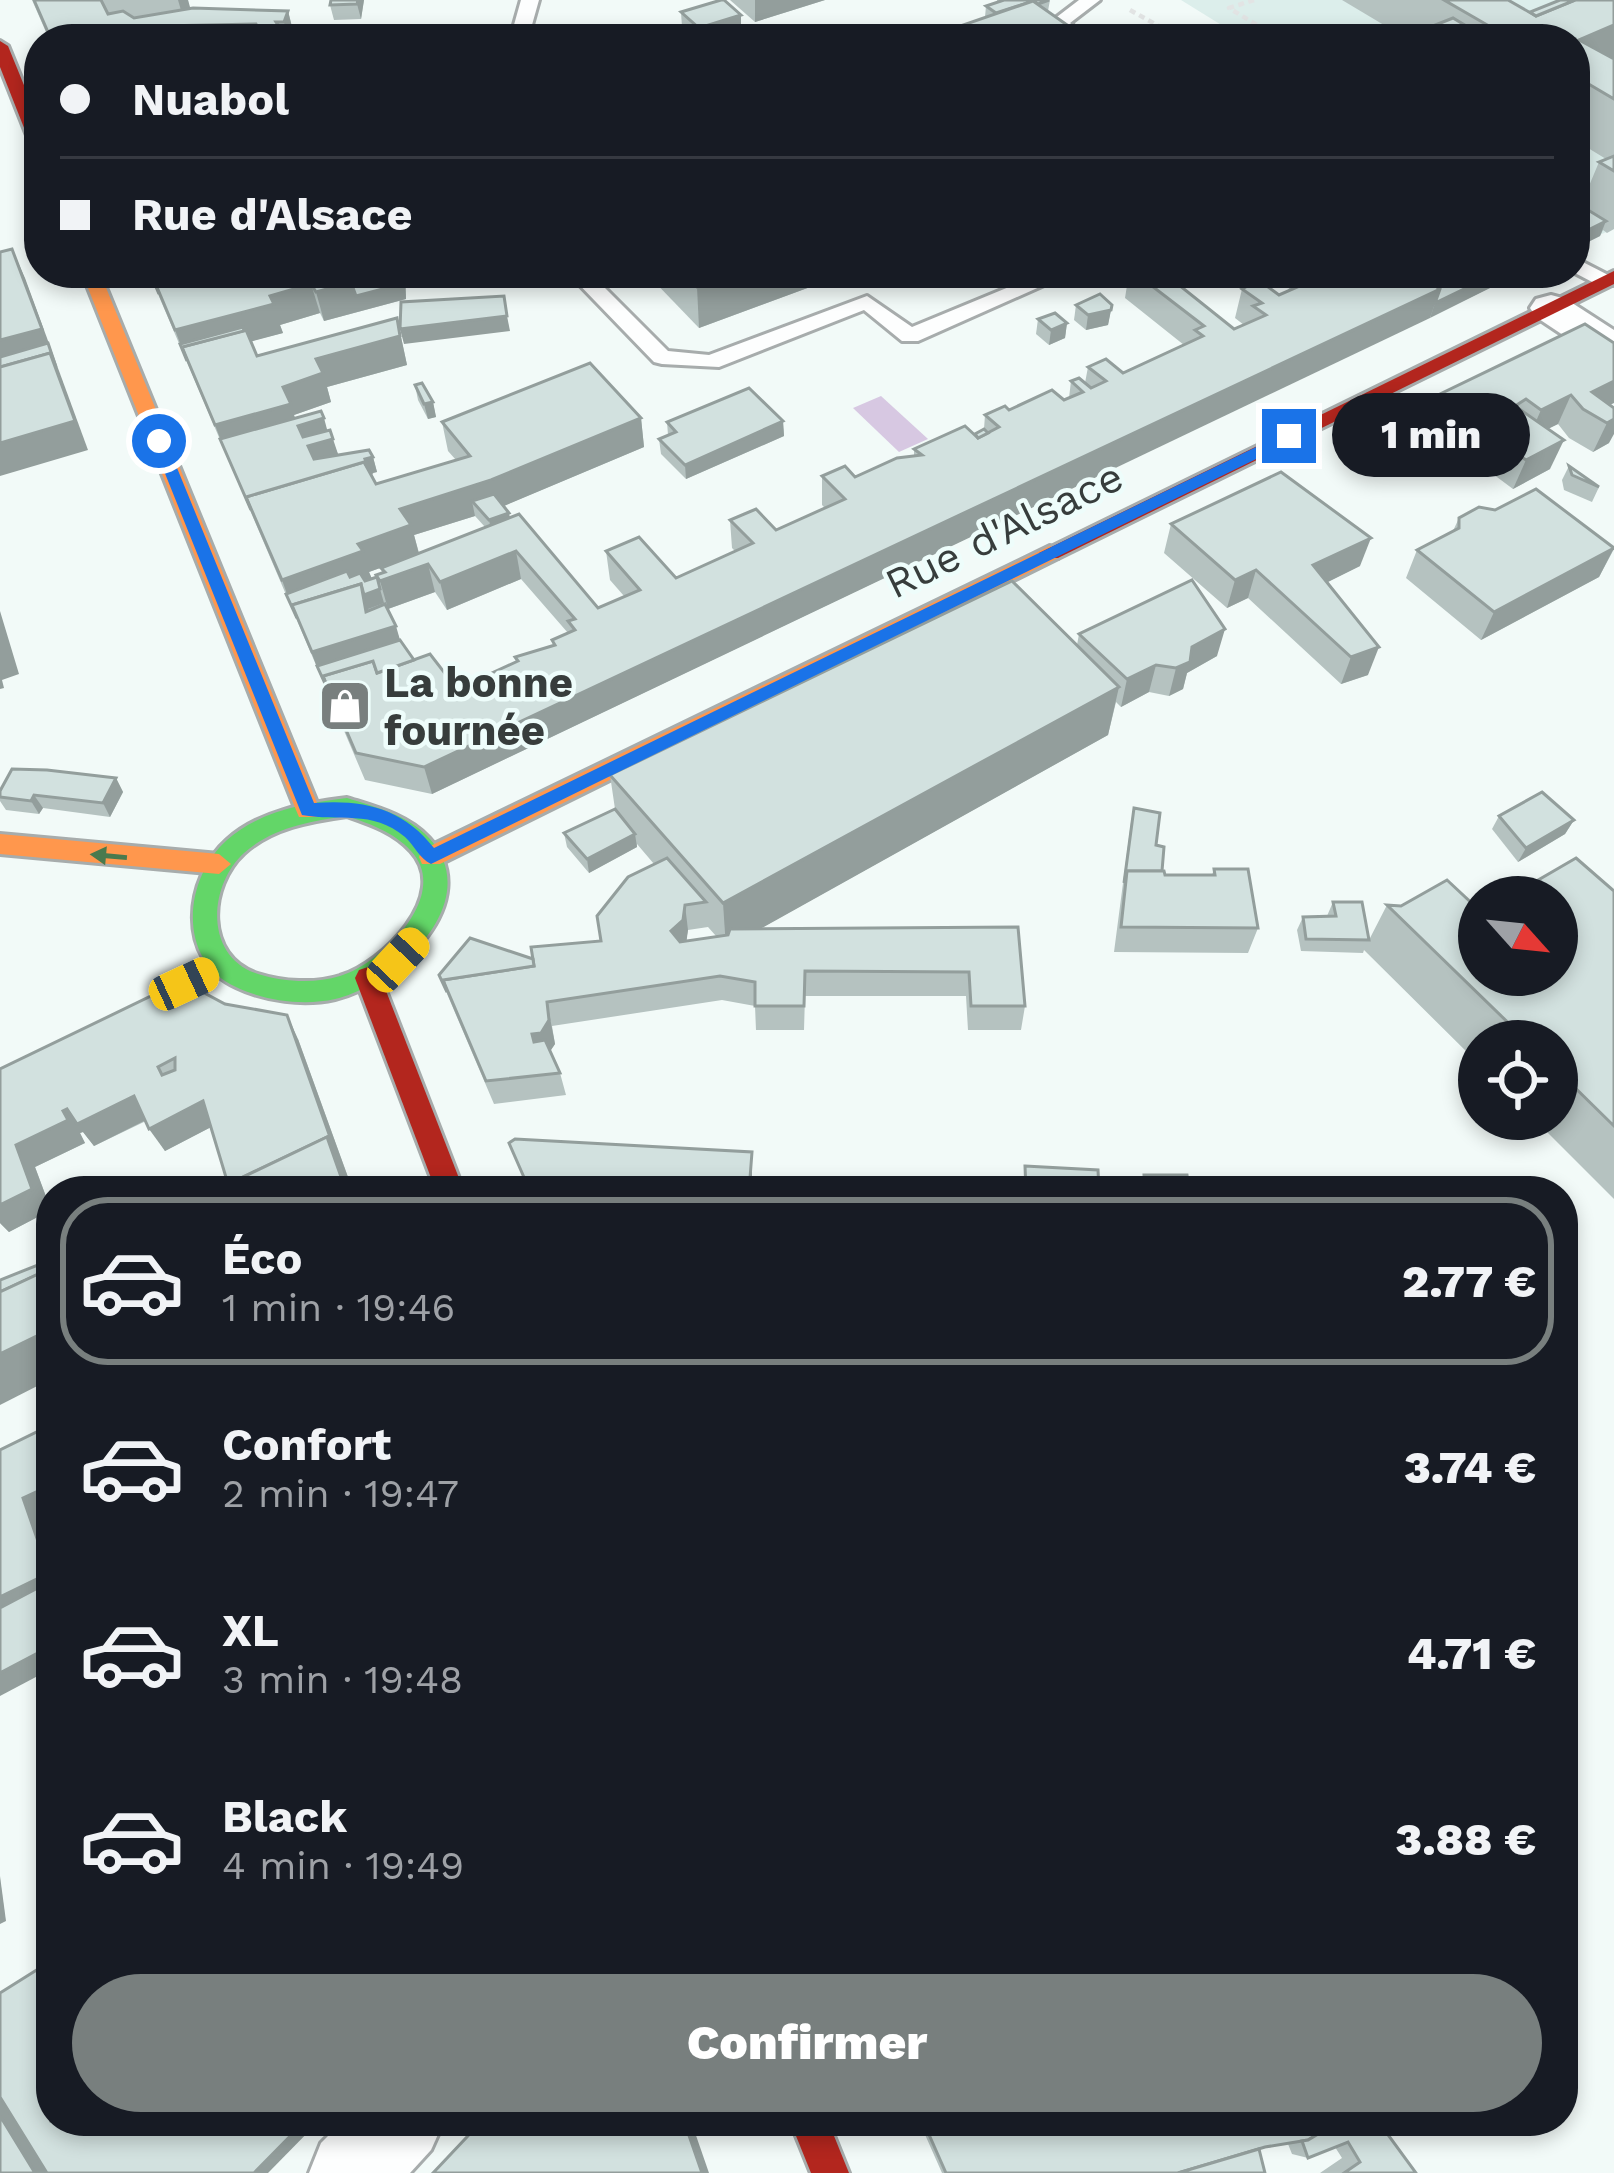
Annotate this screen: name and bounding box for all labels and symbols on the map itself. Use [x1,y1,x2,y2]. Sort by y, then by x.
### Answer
callout: 1 min [1331,394,1529,478]
route end [1262,409,1316,463]
route start [132,414,186,468]
street label: Rue d'Alsace [877,451,1131,609]
place label: La bonne fournée [384,658,573,755]
shop icon: La bonne fournée [317,678,373,734]
one-way arrow [90,846,127,865]
north arrow [1458,876,1578,996]
car [360,921,436,999]
car [144,952,224,1016]

